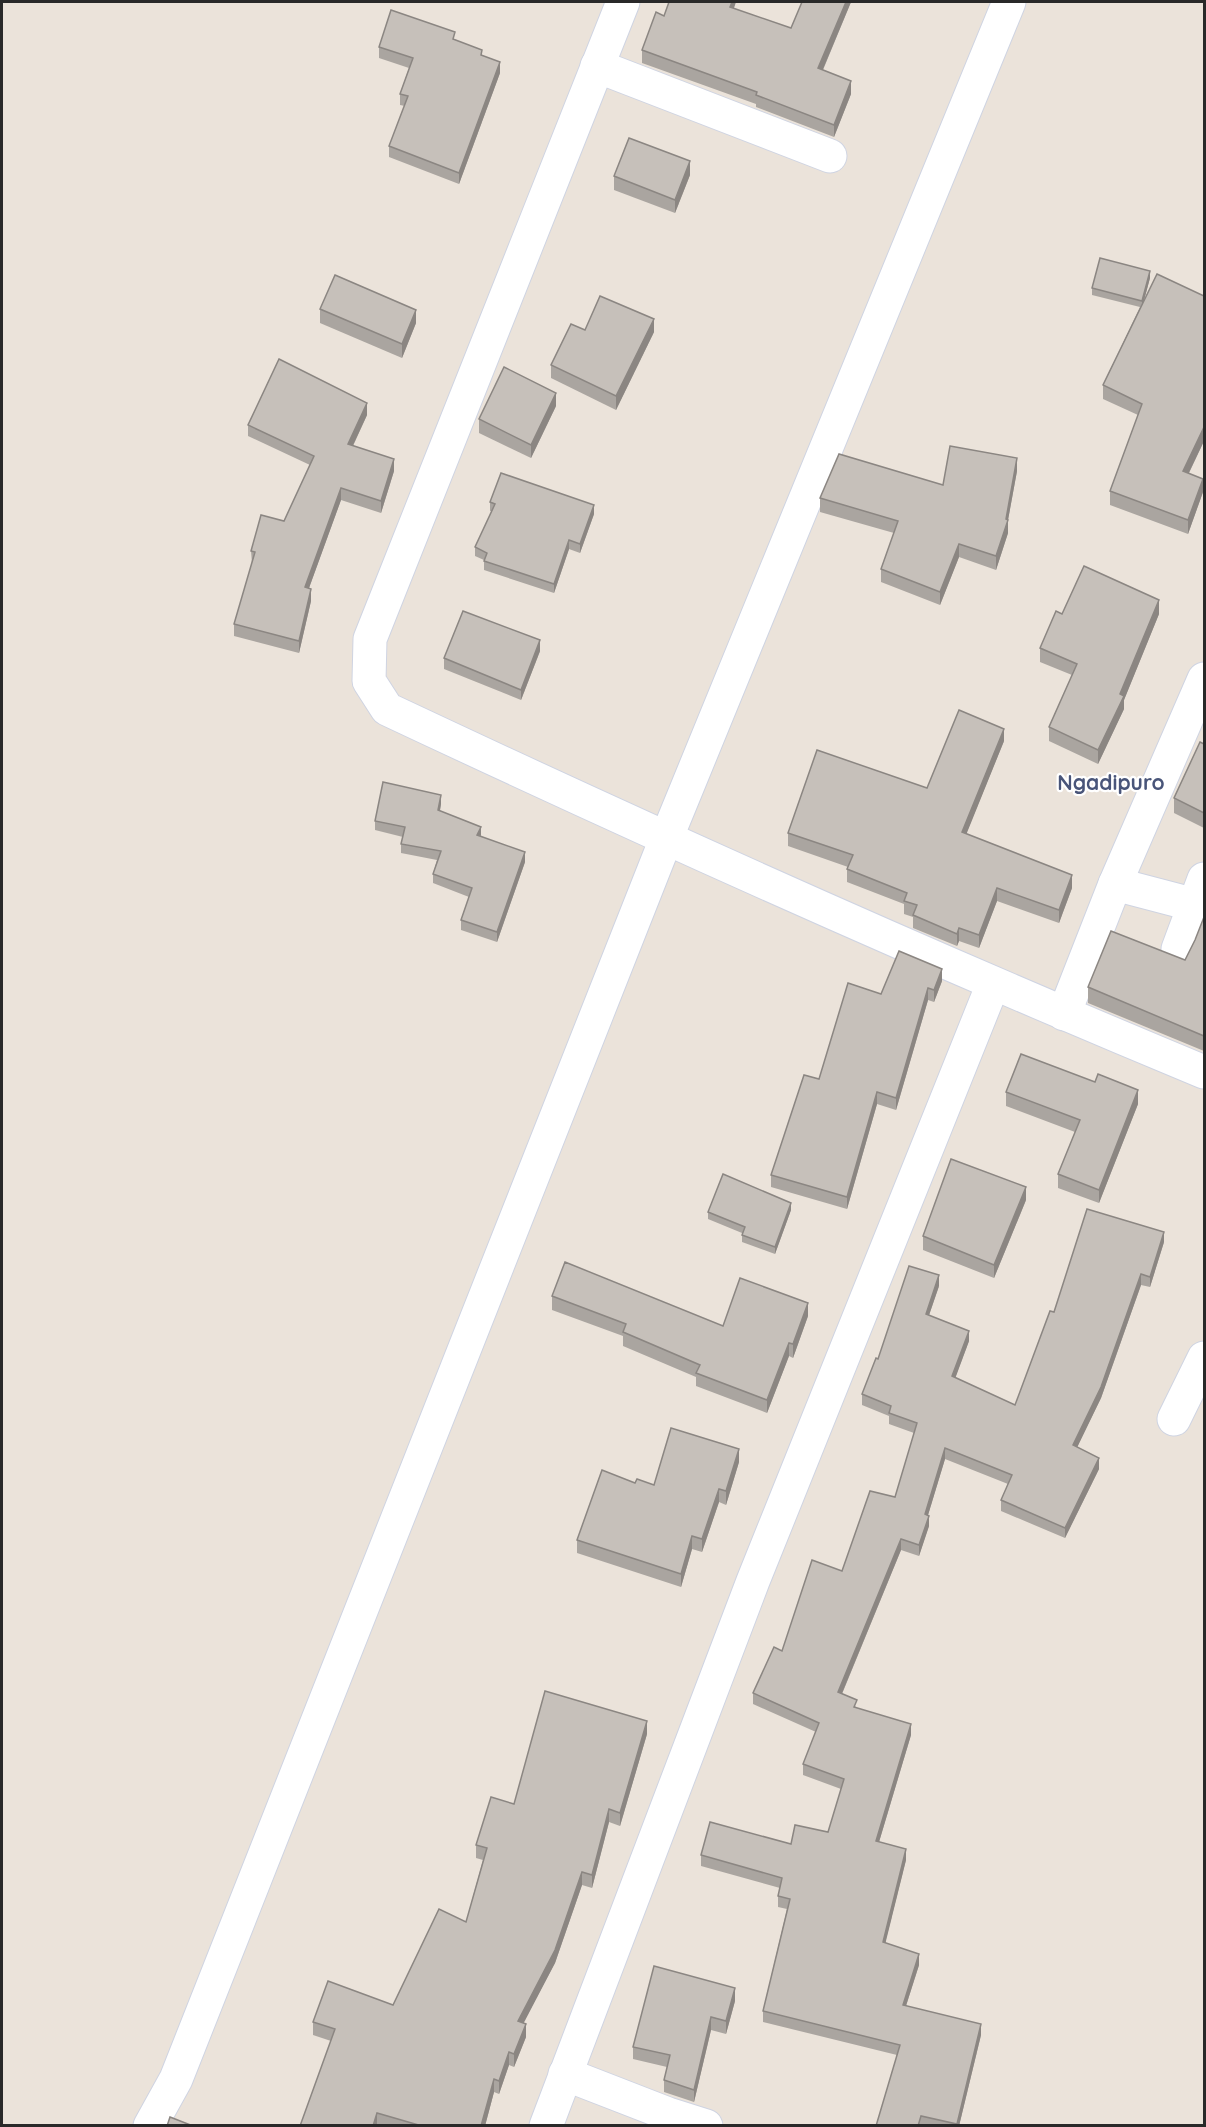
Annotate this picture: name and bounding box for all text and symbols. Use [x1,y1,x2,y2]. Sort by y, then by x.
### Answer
district label: Ngadipuro [1057,769,1165,795]

